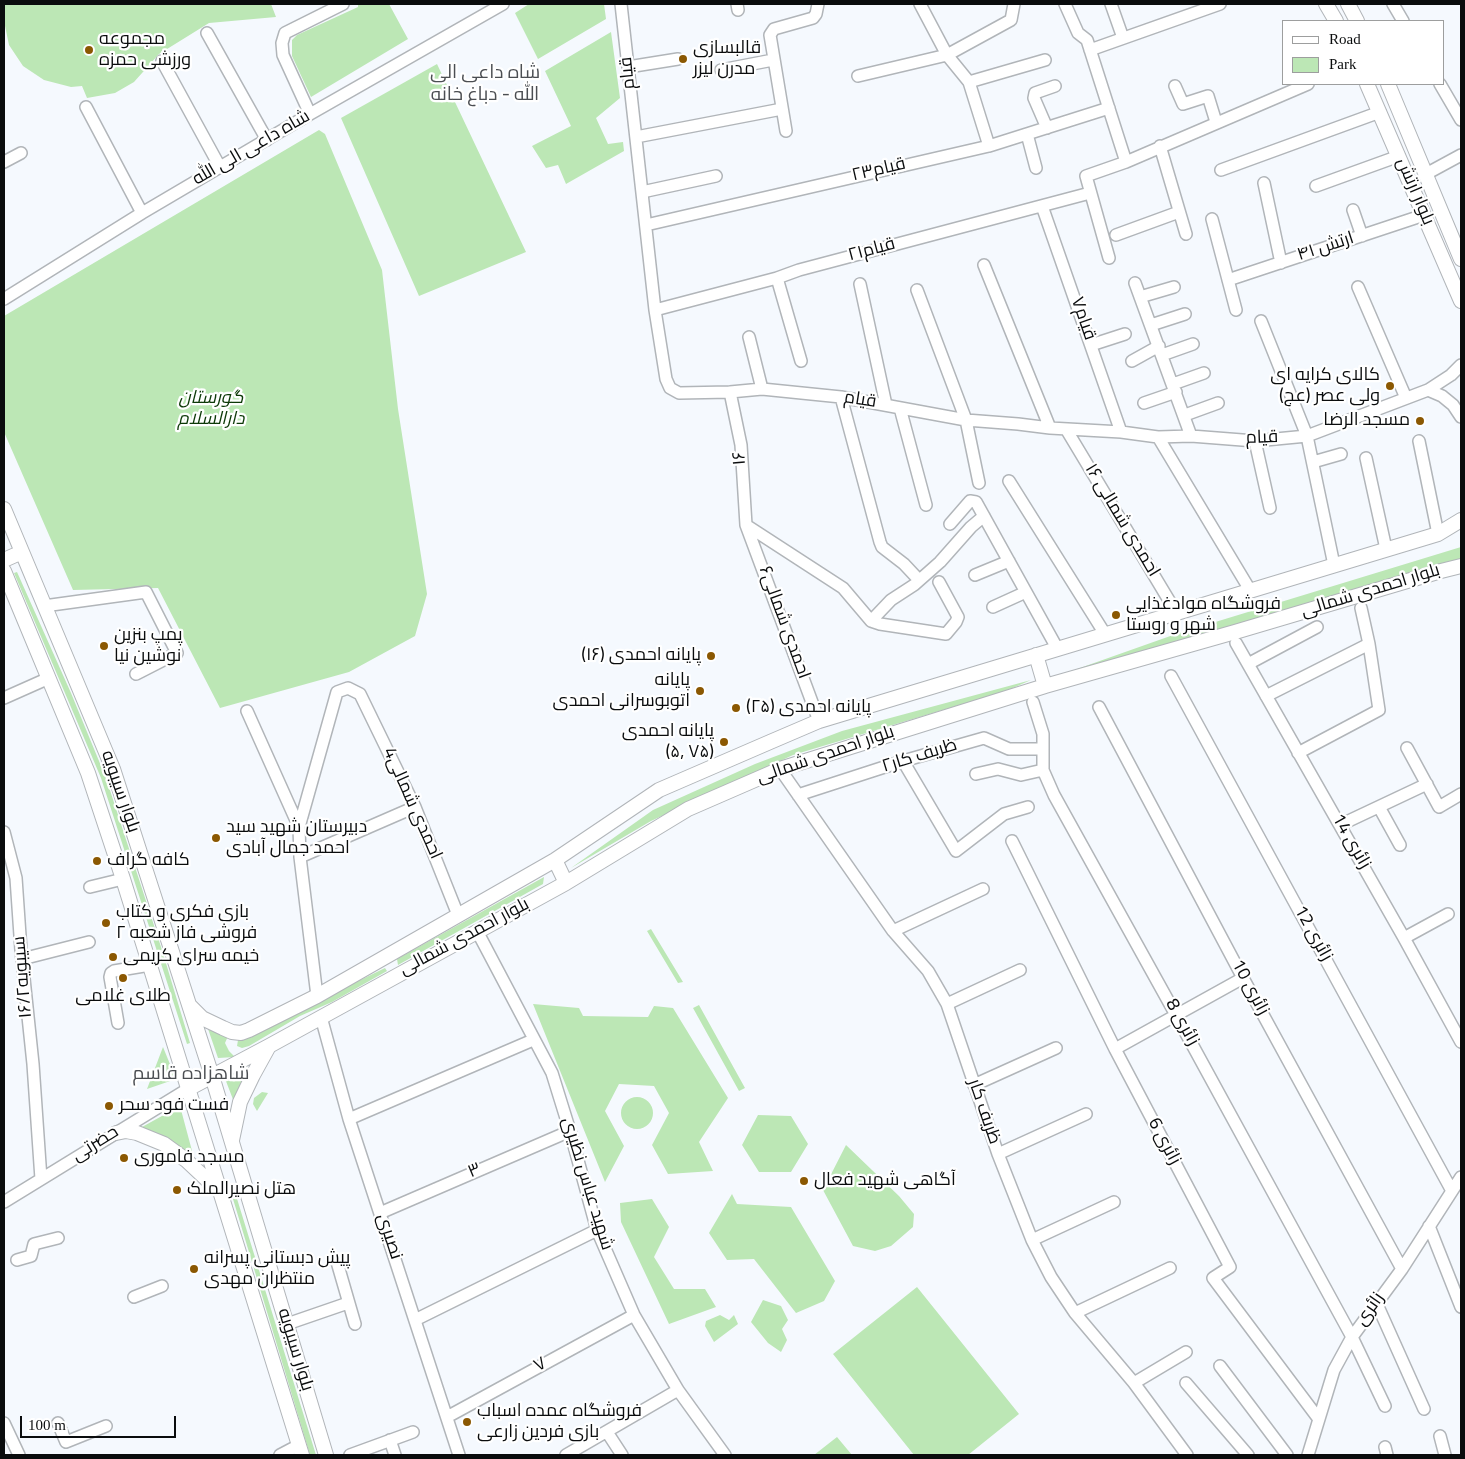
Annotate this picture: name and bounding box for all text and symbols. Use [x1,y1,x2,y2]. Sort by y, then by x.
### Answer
legend [1282,20,1445,85]
place label: مجموعه ورزشی حمزه [99,29,191,72]
text: Road [1329,31,1361,47]
place label: قالبسازی مدرن لیزر [693,38,761,80]
marker: مجموعه ورزشی حمزه [83,44,95,56]
marker: قالبسازی مدرن لیزر [677,53,689,65]
street label: قیام [617,56,641,90]
text: Park [1329,56,1357,72]
district label: شاه داعی الی الله - دباغ خانه [430,63,540,107]
street label: شاه داعی الی الله [189,107,315,191]
street label: قیام۲۳ [850,154,908,188]
street label: بلوار ارتش [1390,155,1438,229]
street label: ارتش ۴۱ [1295,229,1357,267]
street label: قیام۲۱ [846,234,898,268]
street label: قیام۷ [1065,295,1099,343]
place label: کالای کرایه ای ولی عصر (عج) [1270,365,1380,408]
marker: کالای کرایه ای ولی عصر (عج) [1384,380,1396,392]
park label: گورستان دارالسلام [178,388,244,430]
street label: قیام [842,388,878,414]
place label: مسجد الرضا [1323,410,1410,432]
marker: مسجد الرضا [1414,415,1426,427]
street label: قیام [1245,428,1279,450]
street label: ۱۶ [730,450,752,466]
street label: احمدی شمالی ۱۶ [1079,461,1163,581]
street label: بلوار احمدی شمالی [1299,561,1443,623]
street label: احمدی شمالی۶ [753,564,813,682]
place label: فروشگاه موادغذایی شهر و روستا [1126,594,1281,636]
marker: فروشگاه موادغذایی شهر و روستا [1110,609,1122,621]
place label: پمپ بنزین نوشین نیا [114,625,183,668]
marker: پمپ بنزین نوشین نیا [98,640,110,652]
place label: پایانه احمدی (۱۶) [581,645,701,667]
marker: پایانه احمدی (۱۶) [705,650,717,662]
place label: پایانه اتوبوسرانی احمدی [552,670,690,712]
marker: پایانه اتوبوسرانی احمدی [694,685,706,697]
place label: پایانه احمدی (۲۵) [746,697,871,719]
marker: پایانه احمدی (۲۵) [730,702,742,714]
place label: پایانه احمدی (۵, ۷۵) [622,721,714,764]
street label: بلوار احمدی شمالی [754,722,898,790]
street label: ۲ظریف کار [880,735,960,779]
marker: پایانه احمدی (۵, ۷۵) [718,736,730,748]
street label: 4احمدی شمالی [377,745,445,863]
street label: بلوار سیبویه [95,748,143,836]
street label: 14 زائری [1326,811,1374,873]
place label: دبیرستان شهید سید احمد جمال آبادی [226,817,367,860]
marker: دبیرستان شهید سید احمد جمال آبادی [210,832,222,844]
place label: کافه گراف [107,850,190,872]
marker: کافه گراف [91,855,103,867]
street label: بلوار احمدی شمالی [396,895,534,981]
place label: بازی فکری و کتاب فروشی فاز شعبه ۲ [116,902,257,944]
street label: 12 زائری [1288,903,1336,965]
marker: بازی فکری و کتاب فروشی فاز شعبه ۲ [100,917,112,929]
street label: سیبویه۱۶/۲ [10,935,38,1019]
place label: خیمه سرای کریمی [123,946,259,968]
marker: خیمه سرای کریمی [107,951,119,963]
street label: 10 زائری [1225,956,1273,1020]
marker: طلای غلامی [117,972,129,984]
place label: طلای غلامی [75,986,171,1008]
street label: 8 زائری [1159,996,1203,1050]
district label: شاهزاده قاسم [132,1064,250,1086]
street label: ظریف کار [962,1076,1004,1148]
place label: فست فود سحر [119,1095,229,1117]
marker: فست فود سحر [103,1100,115,1112]
street label: شهید عباس نظیری [556,1115,616,1253]
street label: 6 زائری [1142,1115,1184,1169]
street label: حضرتی [69,1122,123,1168]
place label: مسجد فاموری [134,1147,245,1169]
marker: مسجد فاموری [118,1152,130,1164]
street label: ۳ [465,1160,485,1184]
place label: آگاهی شهید فعال [814,1170,956,1192]
marker: آگاهی شهید فعال [798,1175,810,1187]
place label: هتل نصیرالملک [187,1179,296,1201]
marker: هتل نصیرالملک [171,1184,183,1196]
street label: نصیری [370,1211,406,1263]
place label: پیش دبستانی پسرانه منتظران مهدی [204,1248,350,1290]
marker: پیش دبستانی پسرانه منتظران مهدی [188,1263,200,1275]
street label: زائری [1352,1289,1390,1331]
street label: بلوار سیبویه [271,1306,317,1394]
street label: ۷ [531,1354,551,1378]
place label: فروشگاه عمده اسباب بازی فردین زارعی [477,1401,642,1444]
scale bar [22,1406,179,1438]
marker: فروشگاه عمده اسباب بازی فردین زارعی [461,1416,473,1428]
text: 100 m [28,1417,66,1433]

